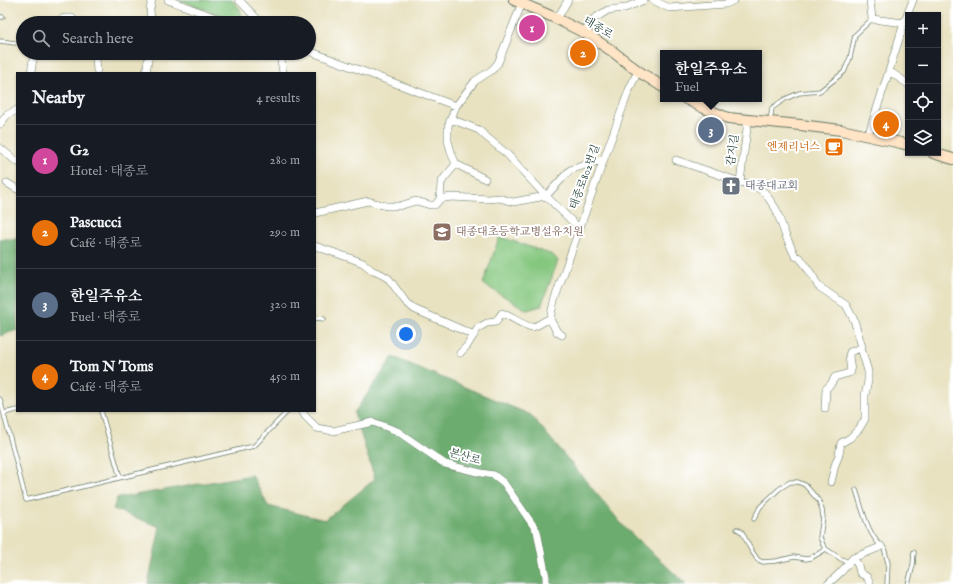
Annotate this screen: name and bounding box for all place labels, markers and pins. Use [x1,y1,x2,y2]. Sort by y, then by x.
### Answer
pin: 1 [519,13,545,43]
pin: 2 [570,38,596,68]
pin: 4 [873,109,899,139]
pin: 3 [698,115,724,145]
cafe icon: 엔제리너스 [823,136,845,158]
place label: 엔제리너스 [767,140,820,154]
church icon: 태종대교회 [720,175,742,197]
place label: 태종대교회 [745,179,798,193]
school or university icon: 태종대초등학교병설유치원 [431,221,453,243]
place label: 태종대초등학교병설유치원 [456,225,584,239]

